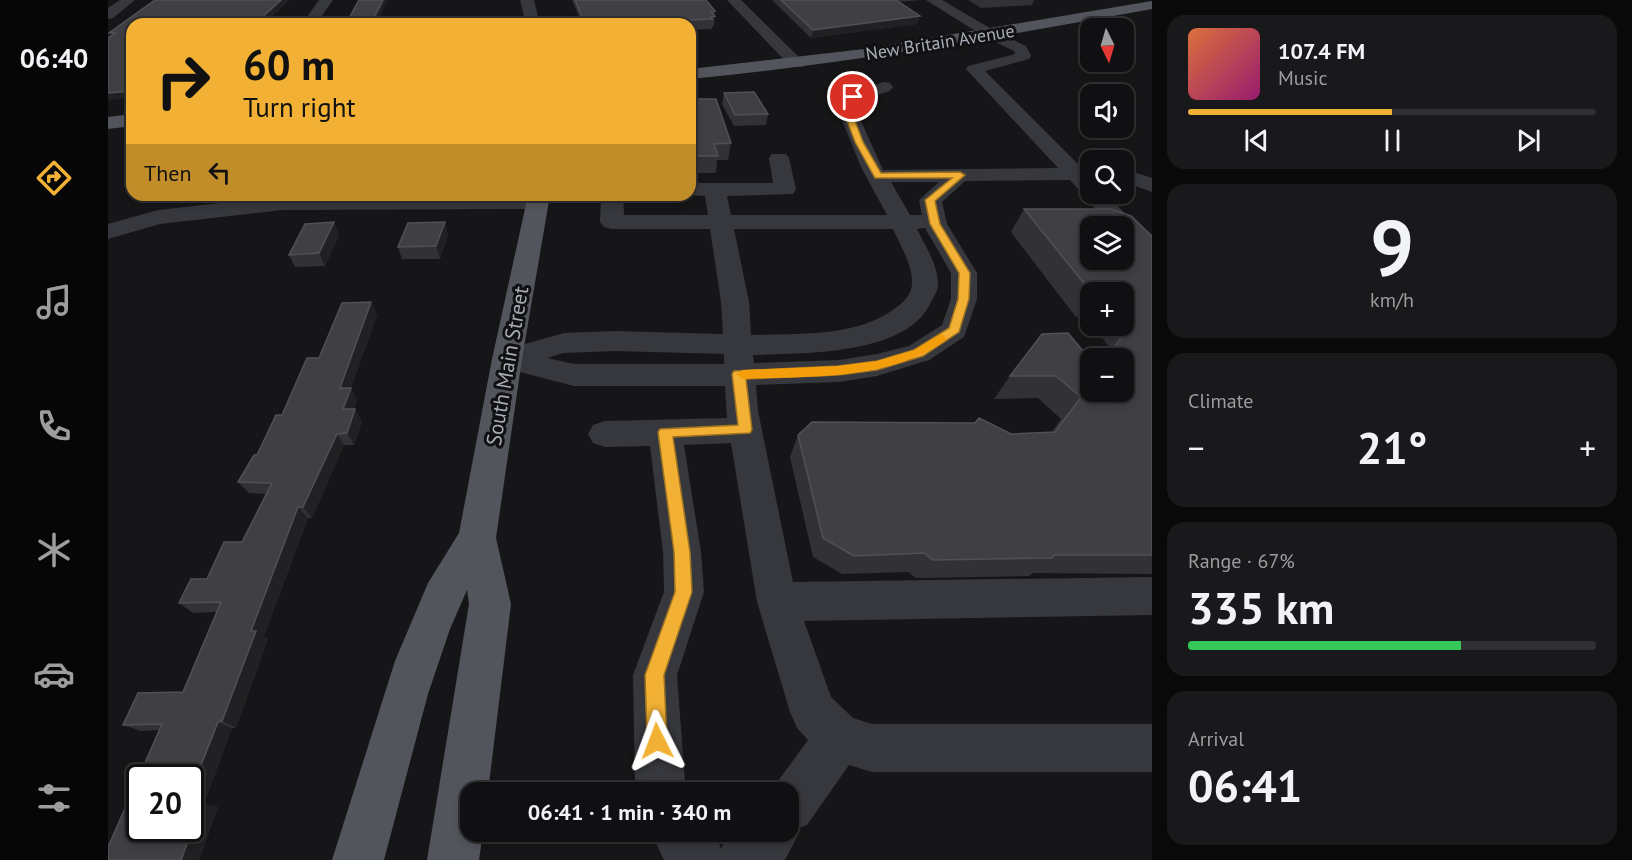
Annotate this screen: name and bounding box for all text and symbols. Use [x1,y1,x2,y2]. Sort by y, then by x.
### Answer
north arrow [1080,18,1134,72]
map controls [1080,18,1134,402]
street label: New Britain Avenue [864,19,1016,65]
text: 60 m [243,37,335,92]
text: 107.4 FM [1278,37,1365,65]
text: 06:40 [20,41,88,75]
icon: right [144,42,222,120]
text: Music [1278,65,1327,91]
pin [827,71,878,122]
icon: arrive [836,80,869,113]
button: sound [1080,84,1134,138]
text: Turn right [243,90,356,124]
icon: previous [1240,124,1273,157]
icon: pause [1376,124,1409,157]
icon: next [1512,124,1545,157]
button: search [1080,150,1134,204]
icon: left [203,156,236,189]
icon: directions [33,157,75,199]
text: Then [144,159,191,187]
text: 9 [1370,197,1414,298]
button: layers [1080,216,1134,270]
icon: music [33,281,75,323]
button: + [1080,282,1134,336]
street label: South Main Street [480,284,534,448]
text: km/h [1370,287,1414,313]
button: − [1080,348,1134,402]
text: Climate [1188,388,1254,414]
icon: phone [33,405,75,447]
text: 21° [1357,418,1427,476]
text: − [1188,426,1205,469]
text: + [1579,426,1596,469]
icon: climate [33,529,75,571]
text: Range · 67% [1188,548,1295,574]
text: 335 km [1188,578,1334,636]
icon: car [33,653,75,695]
position arrow [625,709,689,773]
text: Arrival [1188,726,1244,752]
text: 06:41 [1188,756,1302,814]
speed limit sign: 20 [126,764,204,842]
icon: filters [33,777,75,819]
text: 06:41 · 1 min · 340 m [528,798,731,826]

